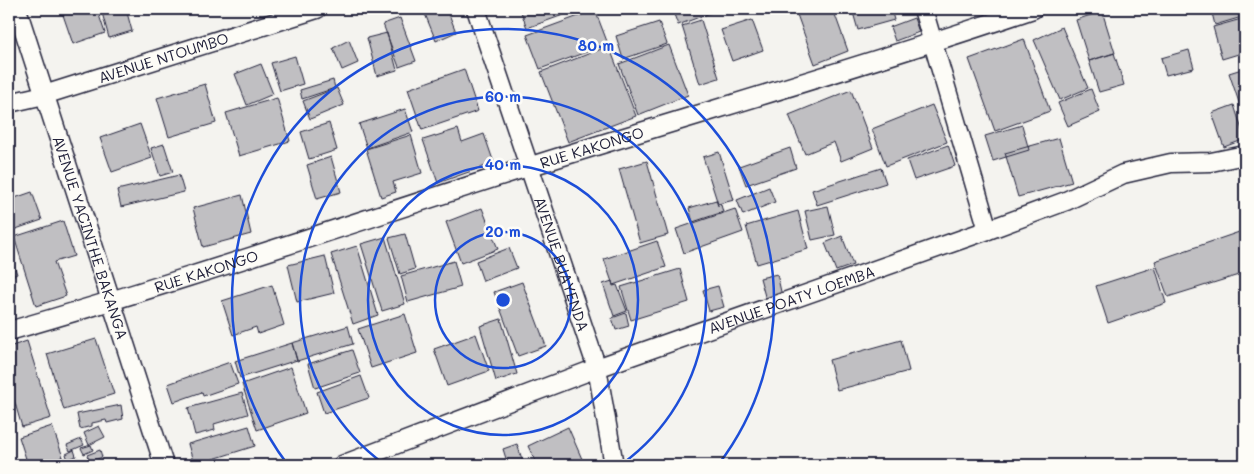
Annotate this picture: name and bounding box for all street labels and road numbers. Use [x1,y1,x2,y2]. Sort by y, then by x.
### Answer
street label: AVENUE NTOUMBO [96,27,231,87]
street label: RUE KAKONGO [537,122,646,173]
street label: AVENUE YACINTHE BAKANGA [48,133,133,342]
street label: AVENUE BUAYENDA [530,194,594,334]
street label: RUE KAKONGO [152,245,261,297]
street label: AVENUE POATY LOEMBA [705,261,877,338]

